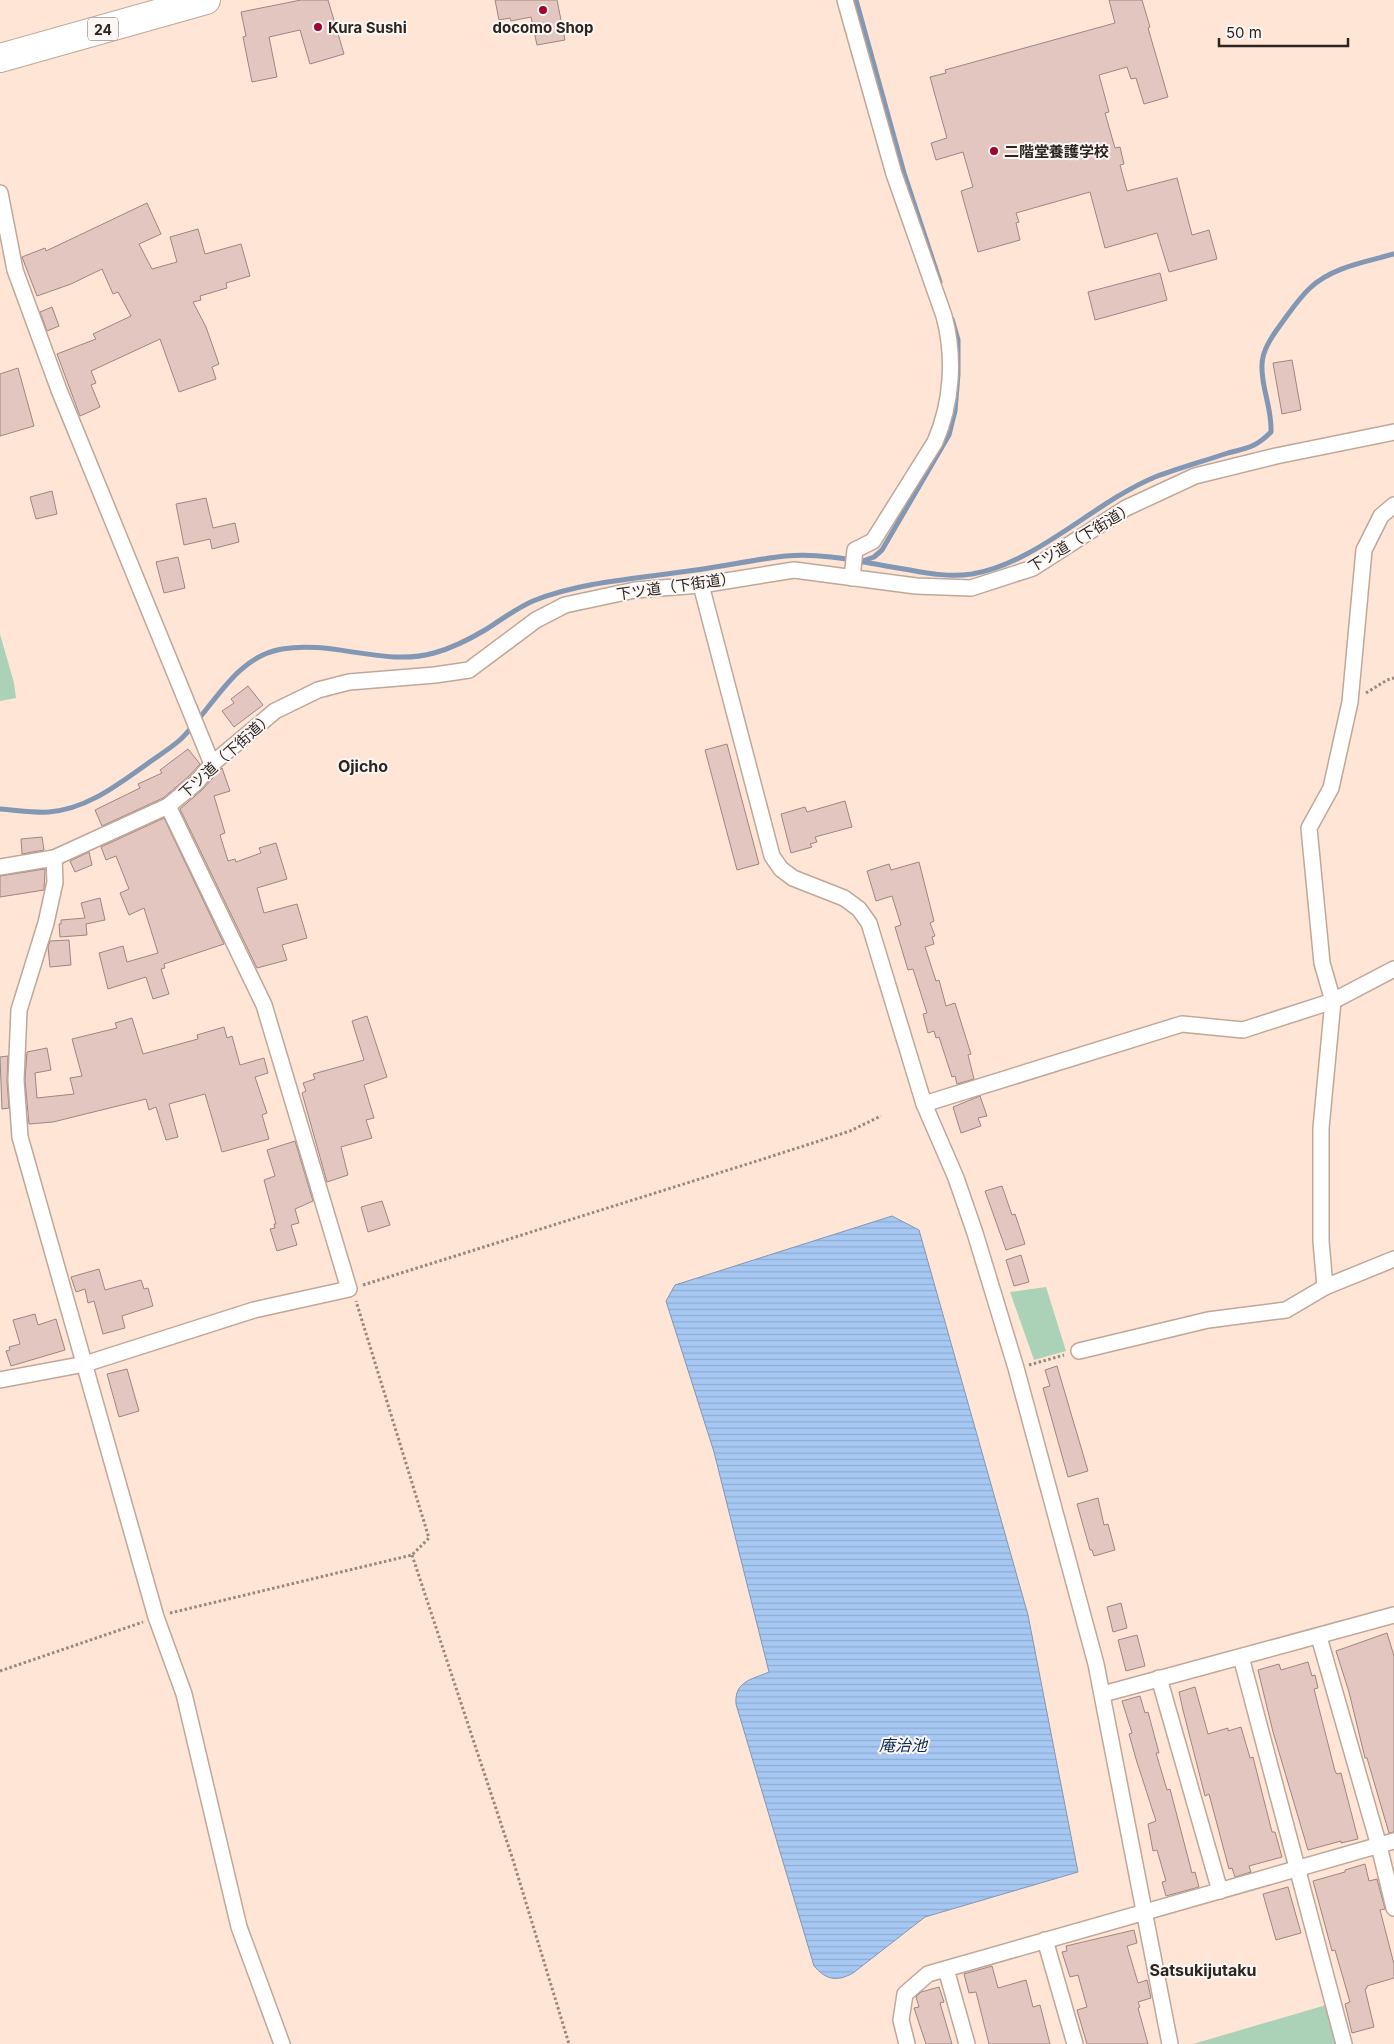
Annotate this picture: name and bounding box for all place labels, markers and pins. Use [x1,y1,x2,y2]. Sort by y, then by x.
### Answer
marker: docomo Shop [537,4,549,16]
place label: Kura Sushi [328,18,407,37]
place label: docomo Shop [493,18,593,37]
marker: Kura Sushi [312,21,324,33]
place label: 二階堂養護学校 [1004,142,1109,161]
marker: 二階堂養護学校 [988,145,1000,157]

